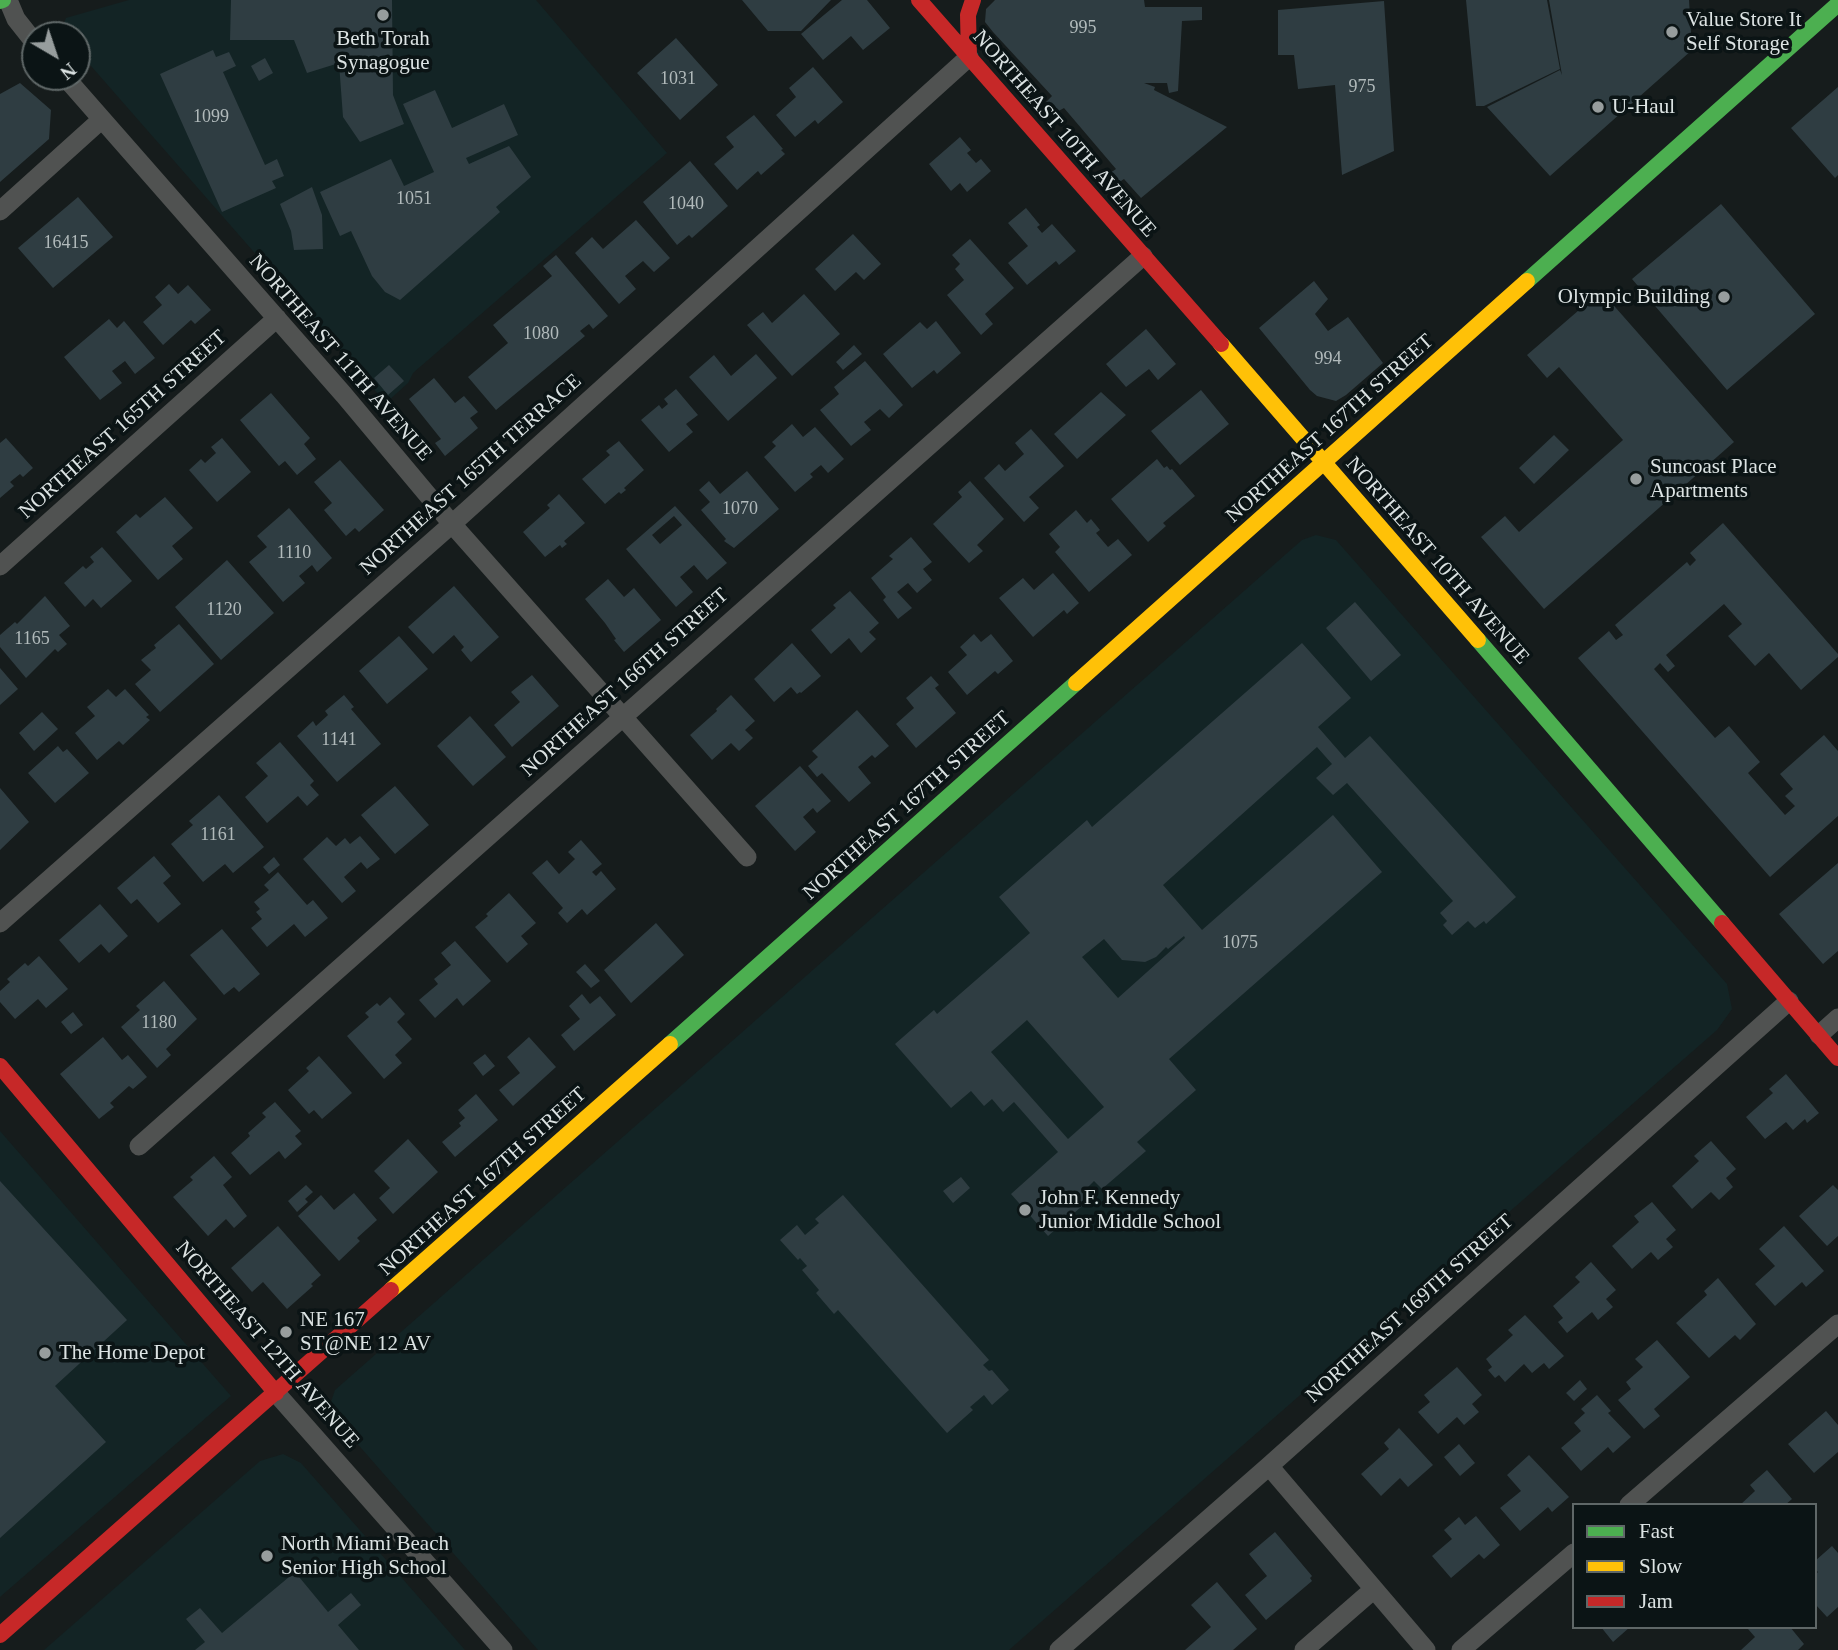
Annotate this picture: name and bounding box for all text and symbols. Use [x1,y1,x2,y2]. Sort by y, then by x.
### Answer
marker: Beth Torah Synagogue [375,7,391,23]
place label: Value Store It Self Storage [1686,7,1801,57]
house number: 995 [1070,17,1096,39]
north arrow [21,21,91,91]
marker: Value Store It Self Storage [1664,24,1680,40]
street label: NORTHEAST 10TH AVENUE [967,25,1161,243]
place label: Beth Torah Synagogue [336,26,430,76]
text: N [56,59,80,84]
house number: 1031 [660,68,696,90]
house number: 975 [1349,76,1376,98]
place label: U-Haul [1612,94,1675,120]
marker: U-Haul [1590,99,1606,115]
house number: 1099 [193,106,229,128]
house number: 1051 [396,188,432,210]
house number: 1040 [668,193,704,215]
house number: 16415 [44,232,88,254]
street label: NORTHEAST 11TH AVENUE [243,249,437,467]
place label: Olympic Building [1558,284,1710,310]
marker: Olympic Building [1716,289,1732,305]
house number: 1080 [523,323,559,345]
street label: NORTHEAST 165TH STREET [14,325,232,525]
street label: NORTHEAST 167TH STREET [1221,329,1439,529]
house number: 994 [1315,348,1342,370]
street label: NORTHEAST 165TH TERRACE [355,369,587,581]
street label: NORTHEAST 10TH AVENUE [1340,452,1534,670]
place label: Suncoast Place Apartments [1650,454,1777,504]
marker: Suncoast Place Apartments [1628,471,1644,487]
house number: 1070 [722,498,758,520]
house number: 1110 [277,542,311,564]
street label: NORTHEAST 166TH STREET [516,583,734,783]
house number: 1120 [206,599,242,621]
house number: 1165 [14,628,50,650]
street label: NORTHEAST 167TH STREET [798,706,1016,906]
house number: 1141 [321,729,357,751]
house number: 1161 [200,824,236,846]
house number: 1075 [1222,932,1258,954]
house number: 1180 [141,1012,177,1034]
street label: NORTHEAST 167TH STREET [374,1082,592,1282]
place label: John F. Kennedy Junior Middle School [1039,1185,1221,1235]
marker: John F. Kennedy Junior Middle School [1017,1202,1033,1218]
street label: NORTHEAST 169TH STREET [1301,1209,1519,1409]
street label: NORTHEAST 12TH AVENUE [170,1236,364,1454]
place label: NE 167 ST@NE 12 AV [300,1307,431,1357]
marker: NE 167 ST@NE 12 AV [278,1324,294,1340]
place label: The Home Depot [59,1340,205,1366]
marker: The Home Depot [37,1345,53,1361]
legend [1572,1503,1817,1629]
text: Fast [1639,1519,1674,1543]
place label: North Miami Beach Senior High School [281,1531,449,1581]
marker: North Miami Beach Senior High School [259,1548,275,1564]
text: Slow [1639,1554,1682,1578]
text: Jam [1639,1589,1673,1613]

